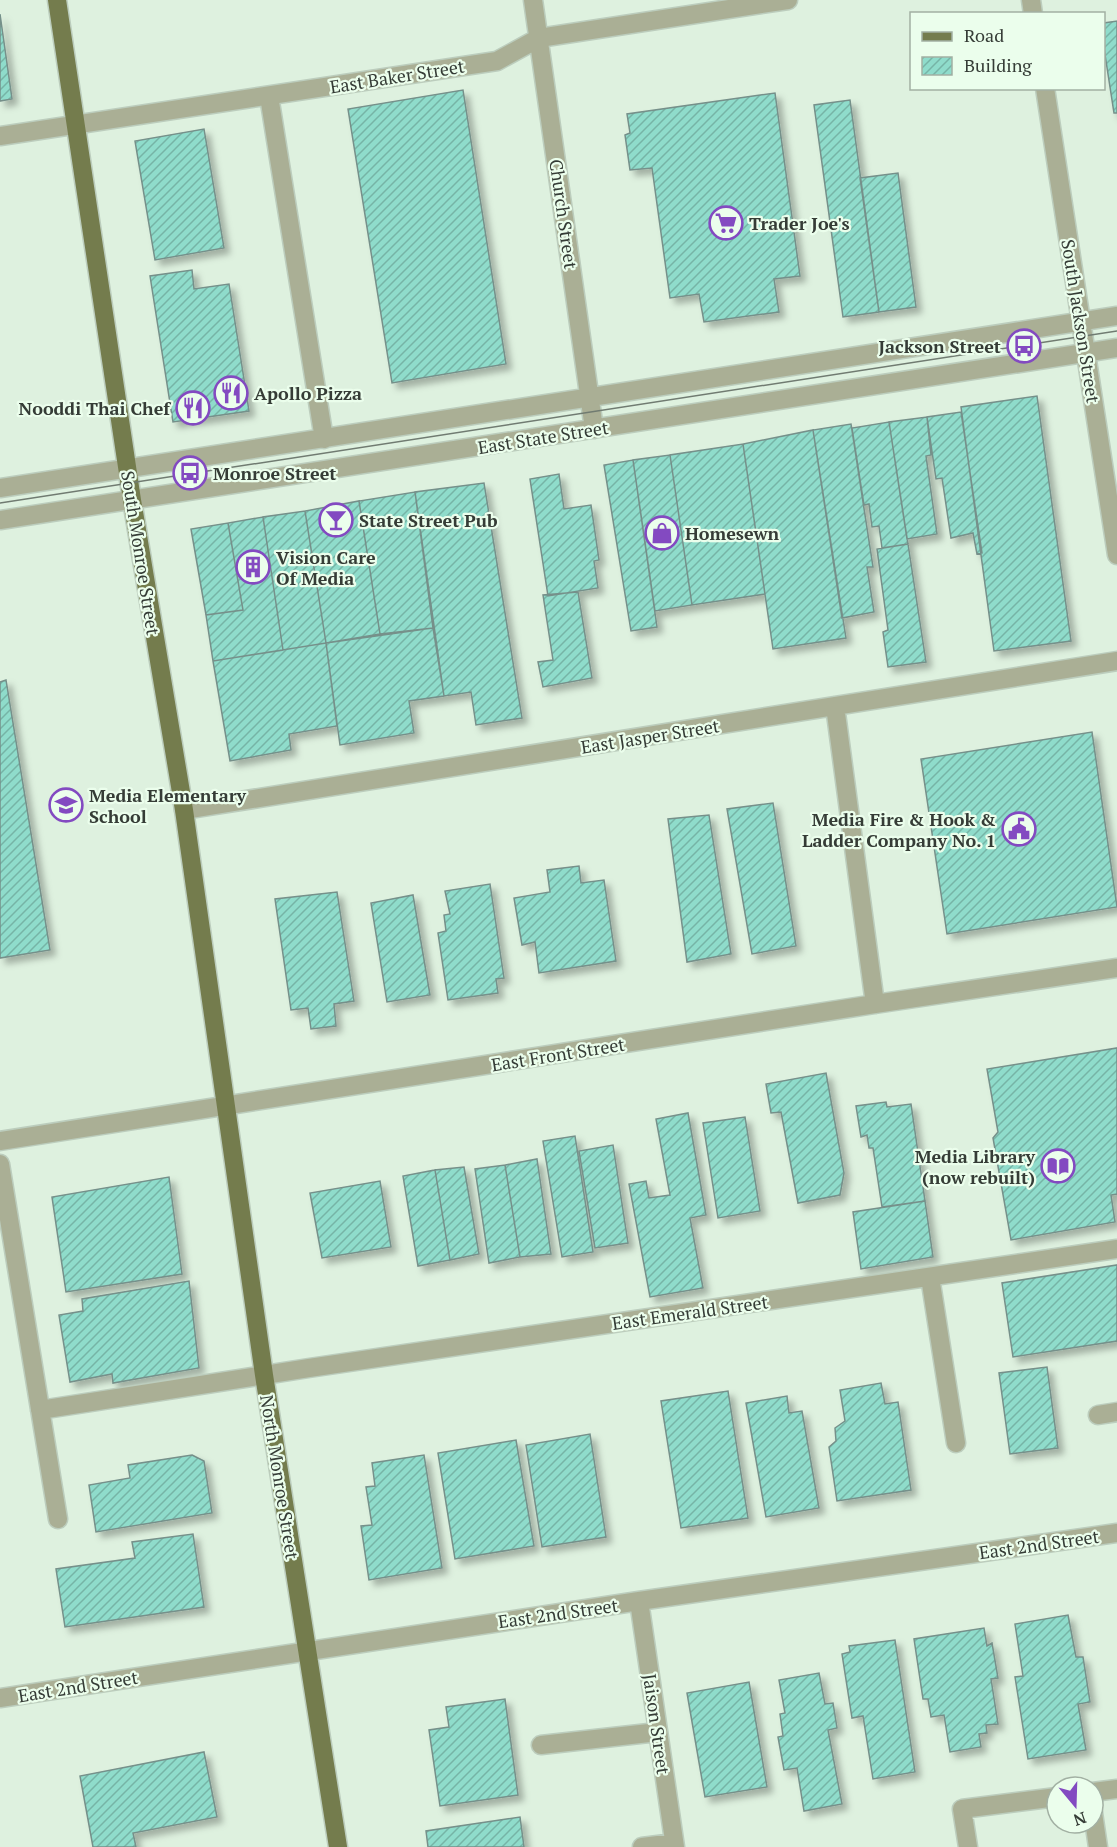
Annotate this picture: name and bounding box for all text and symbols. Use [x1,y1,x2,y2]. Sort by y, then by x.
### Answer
legend [910,12,1105,90]
text: Road [964,23,1004,47]
street label: East Baker Street [328,53,466,98]
text: Building [964,53,1032,77]
street label: Church Street [544,157,584,271]
supermarket icon: Trader Joe's [708,205,744,241]
place label: Trader Joe's [749,211,850,235]
street label: South Jackson Street [1056,237,1106,405]
bus stop icon: Jackson Street [1006,328,1042,364]
place label: Jackson Street [878,334,1001,358]
restaurant icon: Apollo Pizza [213,375,249,411]
place label: Apollo Pizza [254,381,362,405]
restaurant icon: Nooddi Thai Chef [175,390,211,426]
place label: Nooddi Thai Chef [19,396,171,420]
street label: East State Street [476,415,610,459]
bus stop icon: Monroe Street [172,455,208,491]
place label: Monroe Street [213,461,337,485]
street label: South Monroe Street [116,469,166,637]
bar icon: State Street Pub [318,502,354,538]
place label: State Street Pub [359,508,498,532]
shop icon: Homesewn [644,515,680,551]
place label: Homesewn [685,521,780,545]
place label: Vision Care Of Media [276,545,376,590]
building icon: Vision Care Of Media [235,549,271,585]
street label: East Jasper Street [579,713,721,759]
place label: Media Elementary School [89,783,247,828]
school or university icon: Media Elementary School [48,787,84,823]
place label: Media Fire & Hook & Ladder Company No. 1 [802,807,996,852]
public building icon: Media Fire & Hook & Ladder Company No. 1 [1001,811,1037,847]
street label: East Front Street [490,1032,627,1076]
place label: Media Library (now rebuilt) [915,1144,1035,1189]
library icon: Media Library (now rebuilt) [1040,1148,1076,1184]
street label: East Emerald Street [610,1289,770,1335]
street label: North Monroe Street [255,1393,305,1561]
street label: East 2nd Street [977,1524,1101,1564]
street label: East 2nd Street [496,1593,620,1633]
street label: East 2nd Street [16,1665,140,1707]
street label: Jaison Street [638,1672,676,1776]
north arrow [1045,1775,1105,1835]
text: N [1071,1807,1089,1832]

